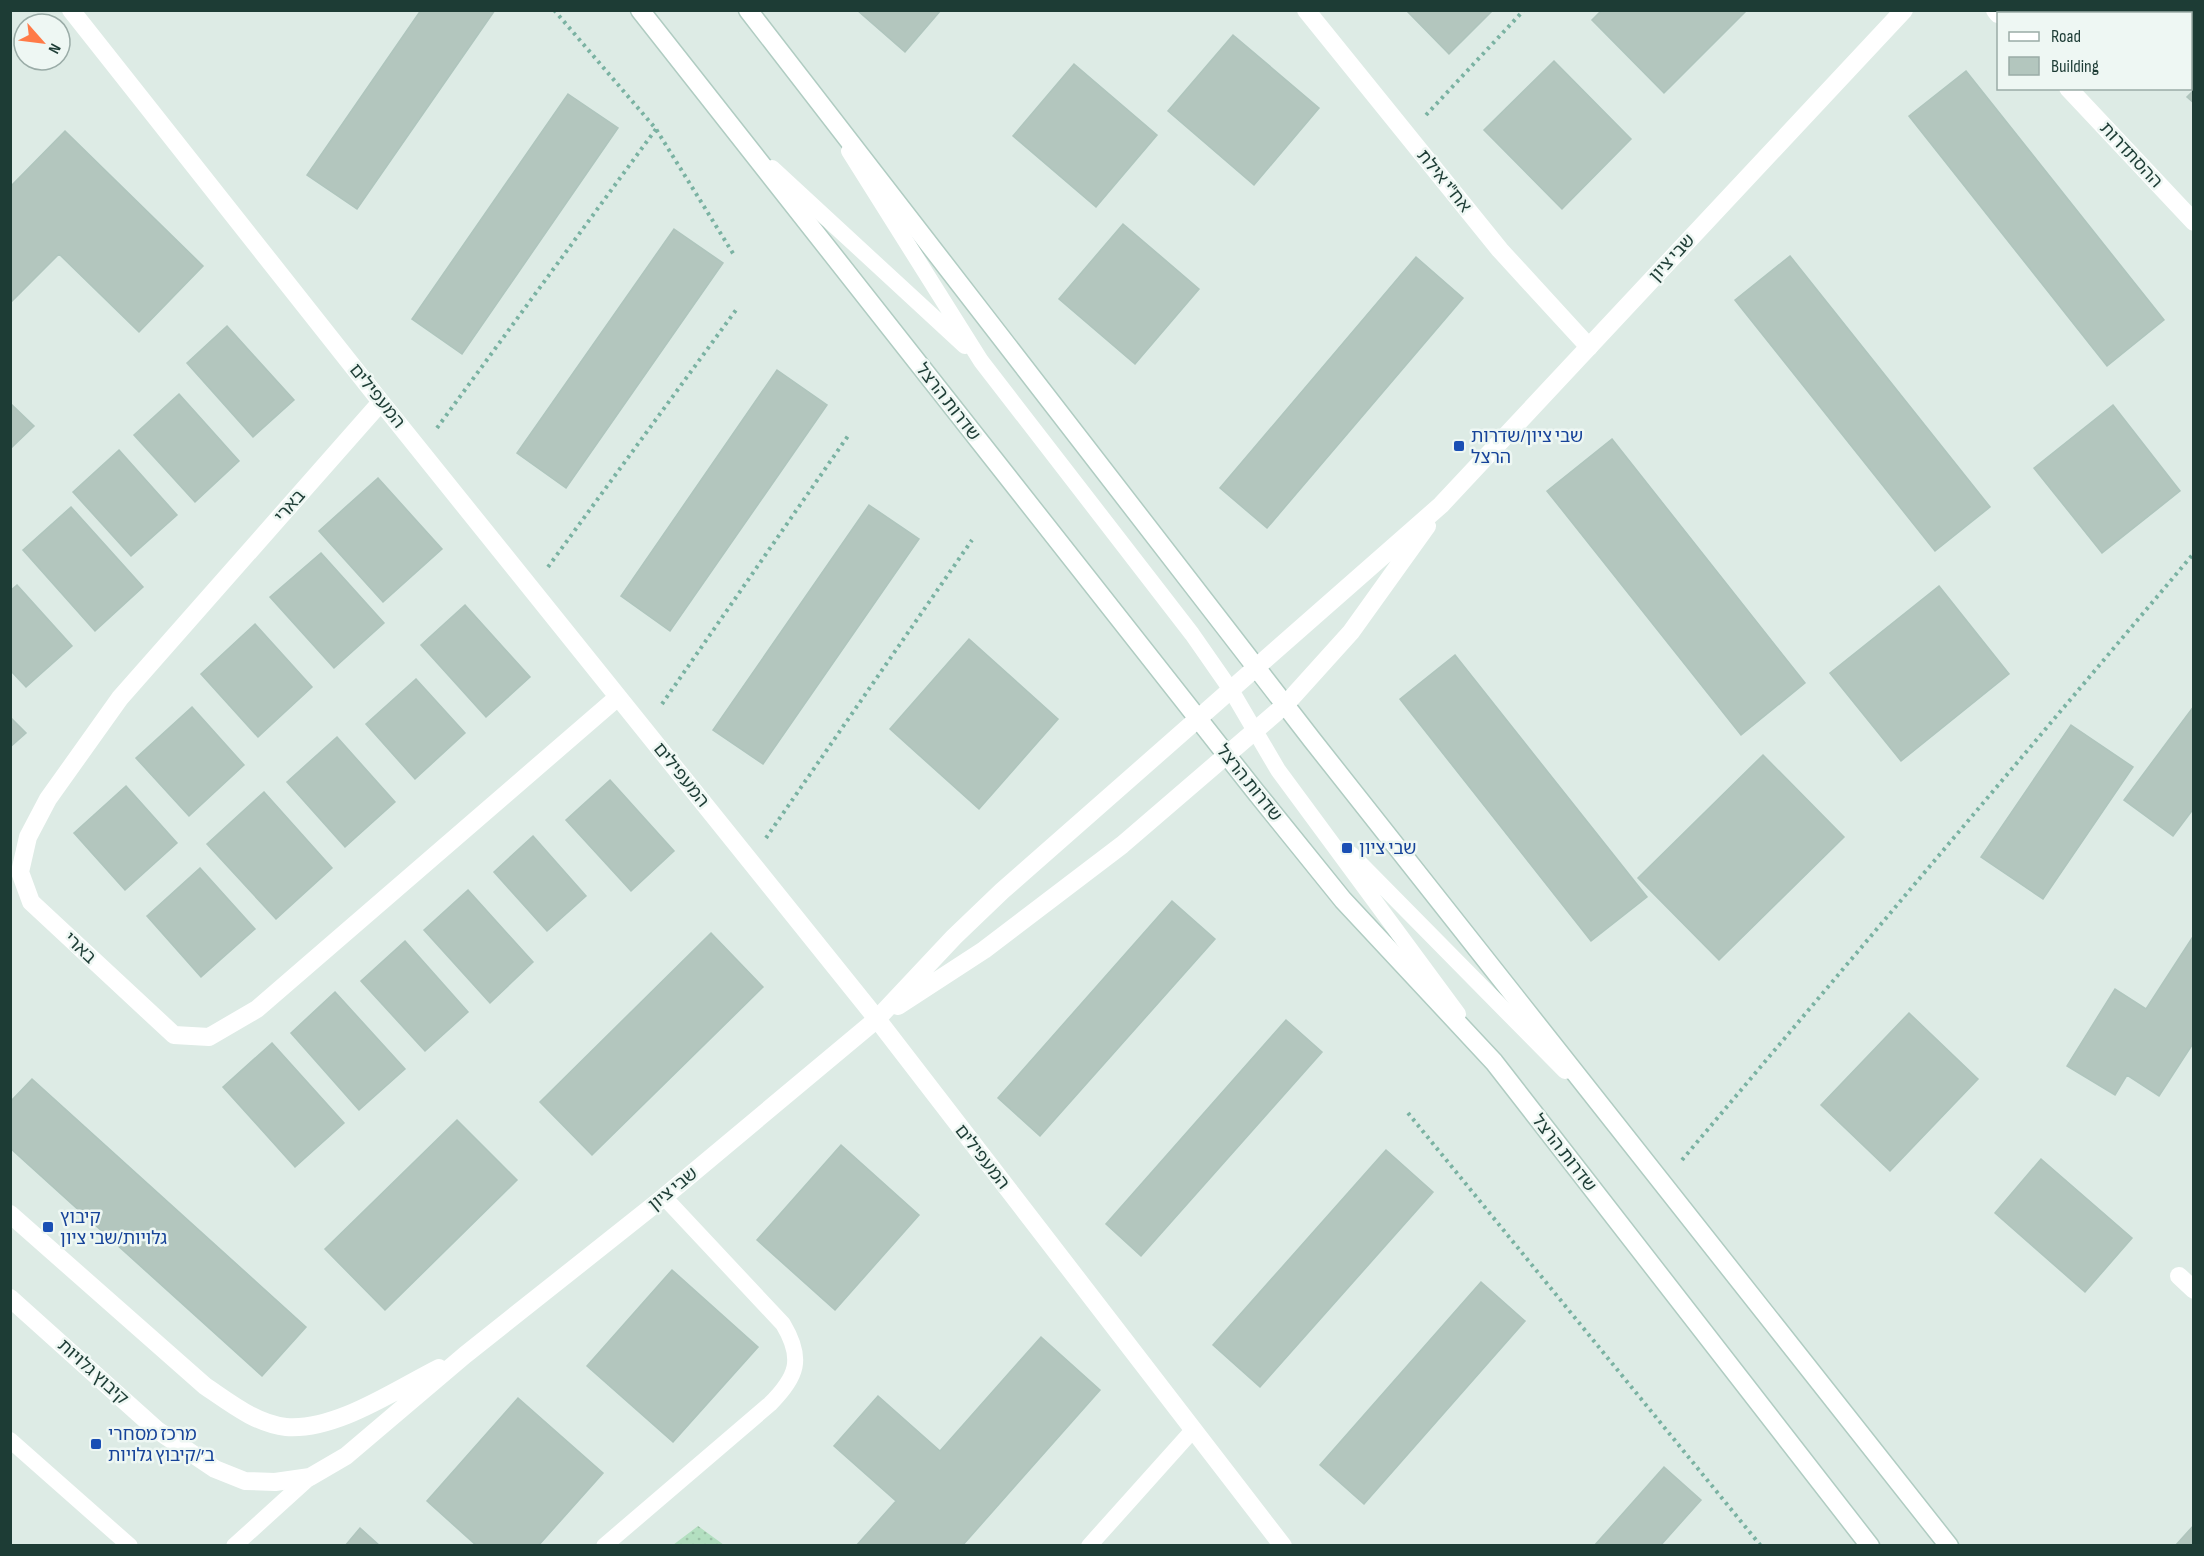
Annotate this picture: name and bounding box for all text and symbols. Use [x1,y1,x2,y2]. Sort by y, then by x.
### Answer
north arrow [12,12,72,72]
legend [1997,12,2192,90]
text: Road [2051,26,2081,47]
text: N [44,40,64,57]
text: Building [2051,56,2099,77]
street label: ההסתדרות [2095,118,2167,192]
street label: אח"י אילת [1412,145,1476,217]
street label: שבי ציון [1645,230,1699,286]
street label: שדרות הרצל [911,359,985,445]
street label: המעפילים [345,360,409,432]
place label: שבי ציון/שדרות הרצל [1471,426,1583,468]
marker: שבי ציון/שדרות הרצל [1452,439,1466,453]
street label: בארי [270,485,310,527]
street label: המעפילים [649,739,713,811]
street label: שדרות הרצל [1212,740,1286,826]
place label: שבי ציון [1359,838,1416,859]
marker: שבי ציון [1340,841,1354,855]
street label: בארי [60,928,100,968]
street label: שדרות הרצל [1527,1110,1601,1196]
street label: המעפילים [950,1120,1014,1194]
street label: שבי ציון [644,1163,702,1215]
place label: קיבוץ גלויות/שבי ציון [60,1207,167,1249]
marker: קיבוץ גלויות/שבי ציון [41,1220,55,1234]
street label: קיבוץ גלויות [53,1335,133,1409]
place label: מרכז מסחרי ב׳/קיבוץ גלויות [108,1424,215,1466]
marker: מרכז מסחרי ב׳/קיבוץ גלויות [89,1437,103,1451]

